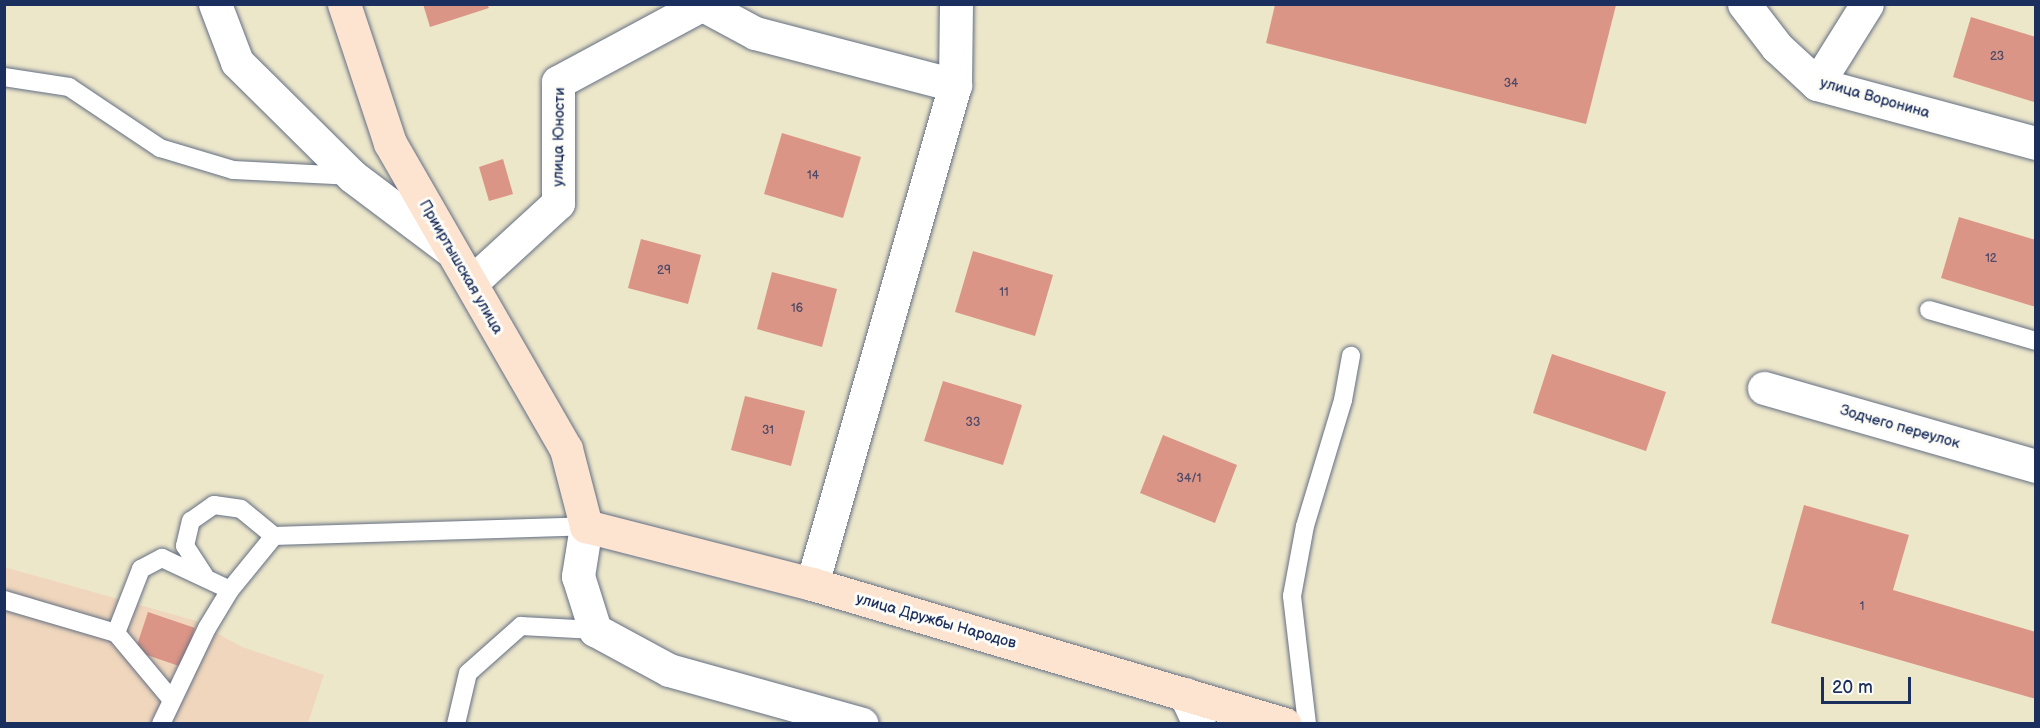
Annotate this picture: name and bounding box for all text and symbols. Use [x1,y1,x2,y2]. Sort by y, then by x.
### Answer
house number: 23 [1990,50,2004,64]
street label: улица Воронина [1818,74,1932,122]
house number: 34 [1504,77,1518,91]
street label: улица Юности [549,87,569,187]
house number: 14 [807,169,819,183]
street label: Прииртышская улица [415,197,507,337]
house number: 12 [1985,252,1997,266]
house number: 29 [657,264,671,278]
house number: 11 [999,286,1009,300]
house number: 16 [791,302,803,316]
street label: Зодчего переулок [1838,401,1962,453]
house number: 33 [966,416,980,430]
house number: 31 [762,424,774,438]
house number: 34/1 [1177,472,1201,486]
street label: улица Дружбы Народов [854,590,1018,652]
house number: 1 [1860,600,1864,614]
scale bar [1824,665,1914,703]
text: 20 m [1832,677,1873,698]

